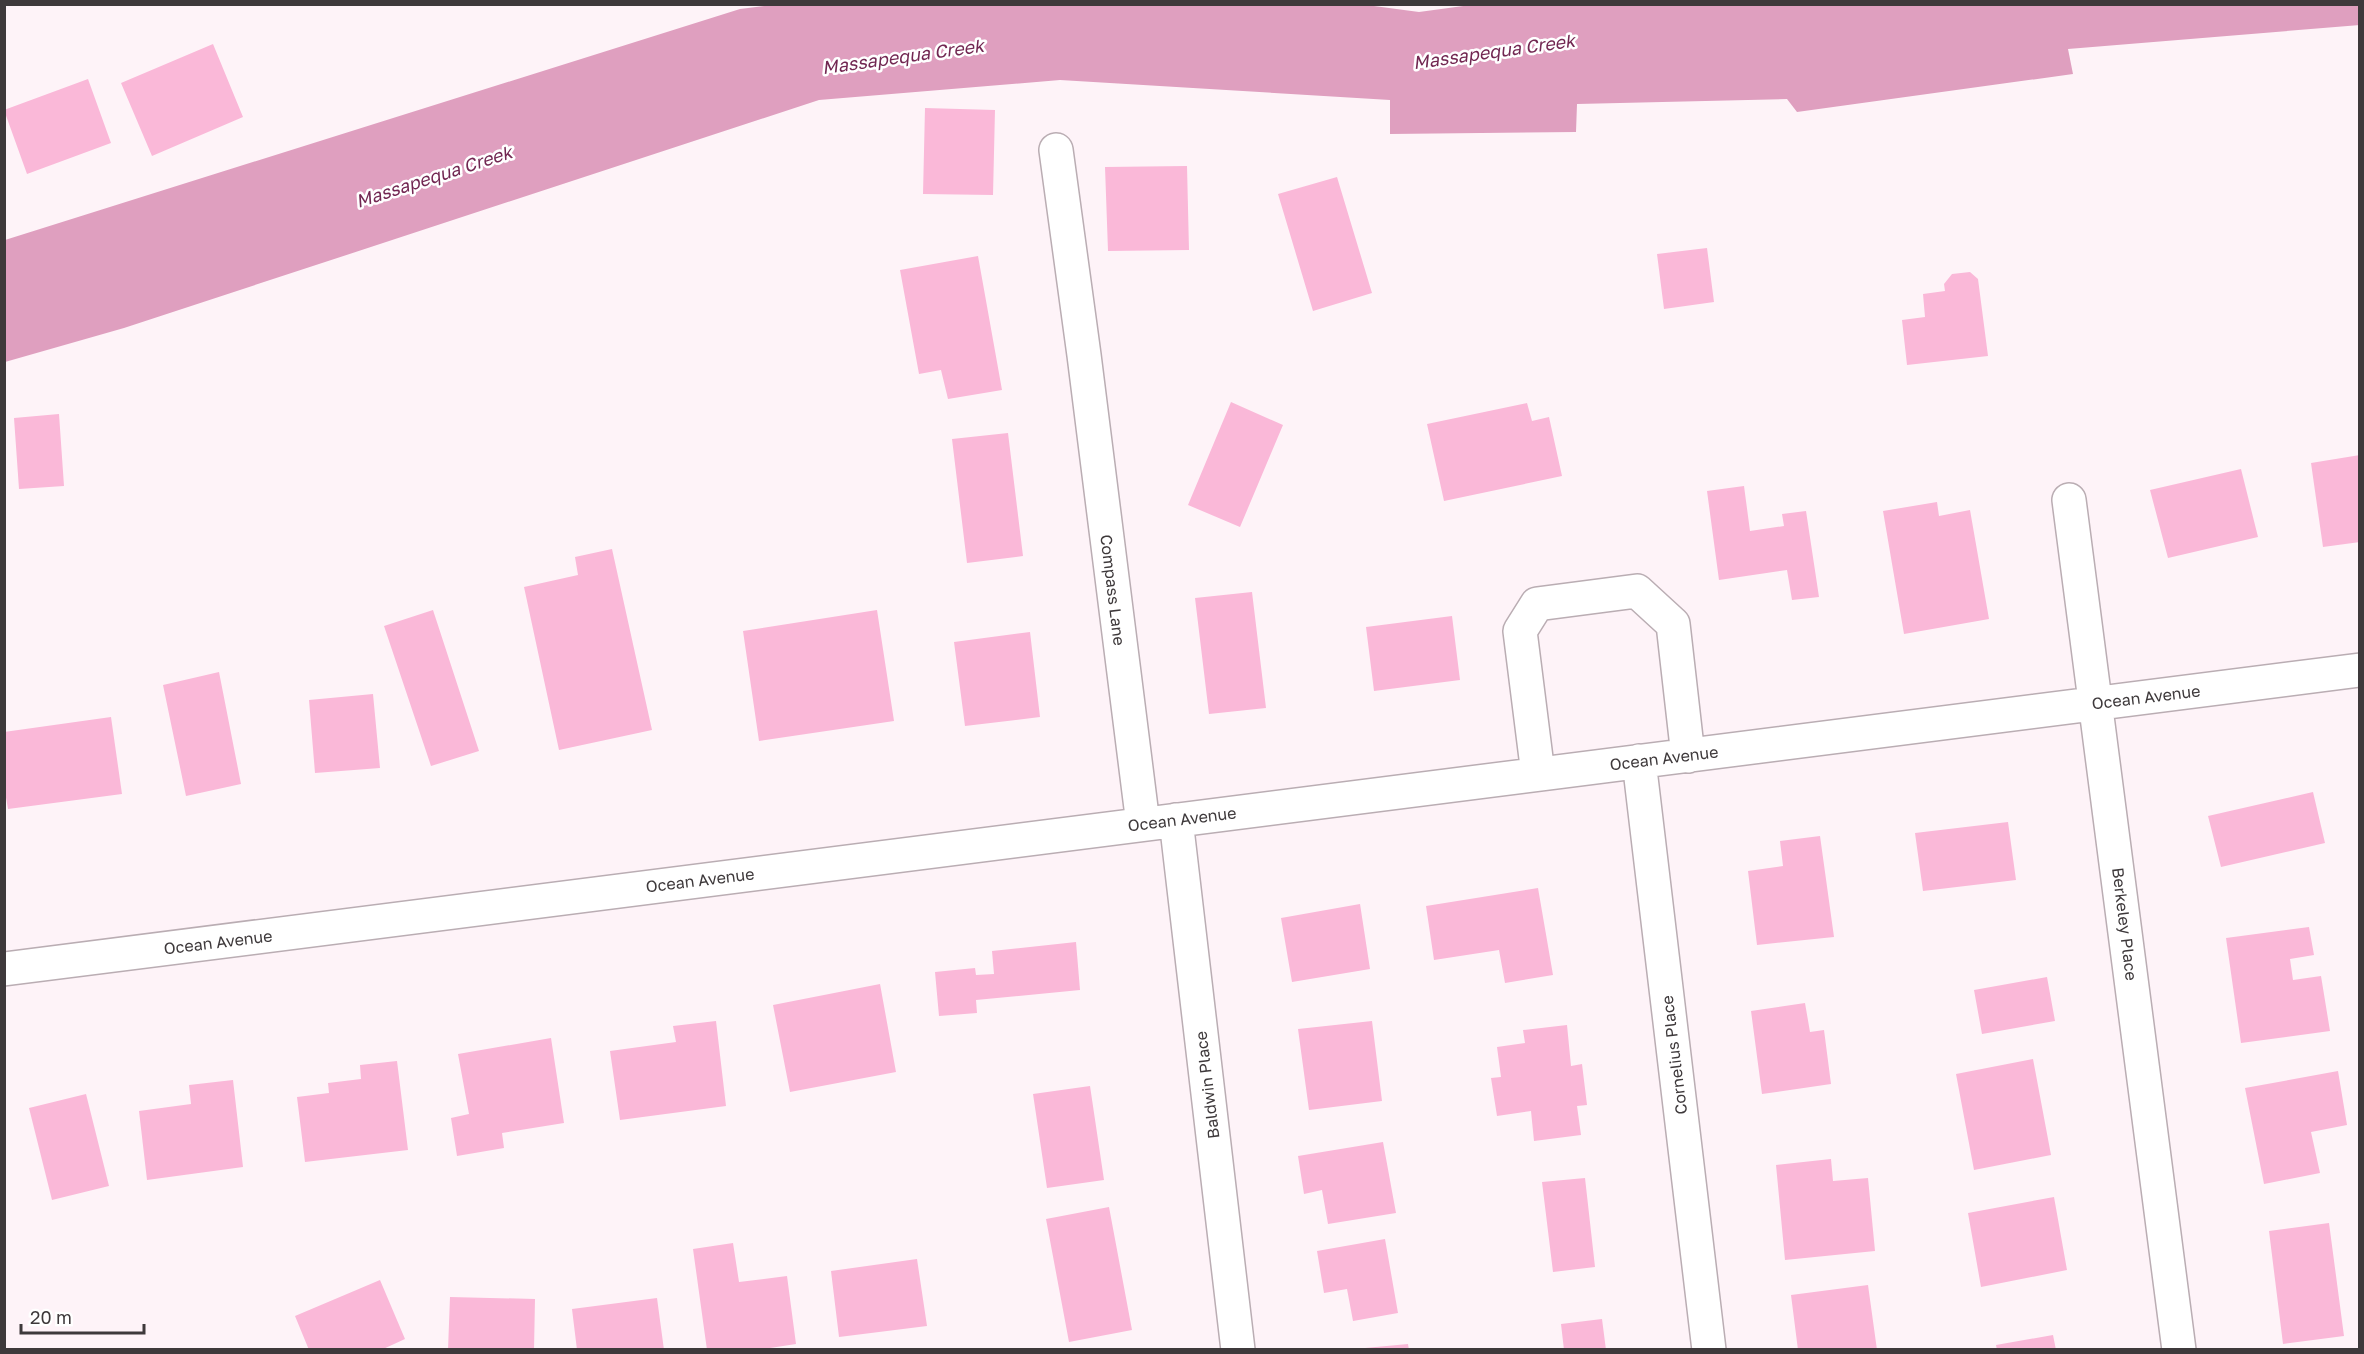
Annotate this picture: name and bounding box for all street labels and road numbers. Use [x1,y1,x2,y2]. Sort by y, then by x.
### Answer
street label: Compass Lane [1096,533,1130,647]
street label: Ocean Avenue [2091,680,2201,714]
street label: Ocean Avenue [1609,741,1719,775]
street label: Ocean Avenue [1127,802,1237,836]
street label: Ocean Avenue [645,863,755,897]
street label: Berkeley Place [2108,866,2142,982]
street label: Ocean Avenue [163,925,273,959]
street label: Cornelius Place [1657,994,1691,1116]
street label: Baldwin Place [1190,1030,1224,1140]

